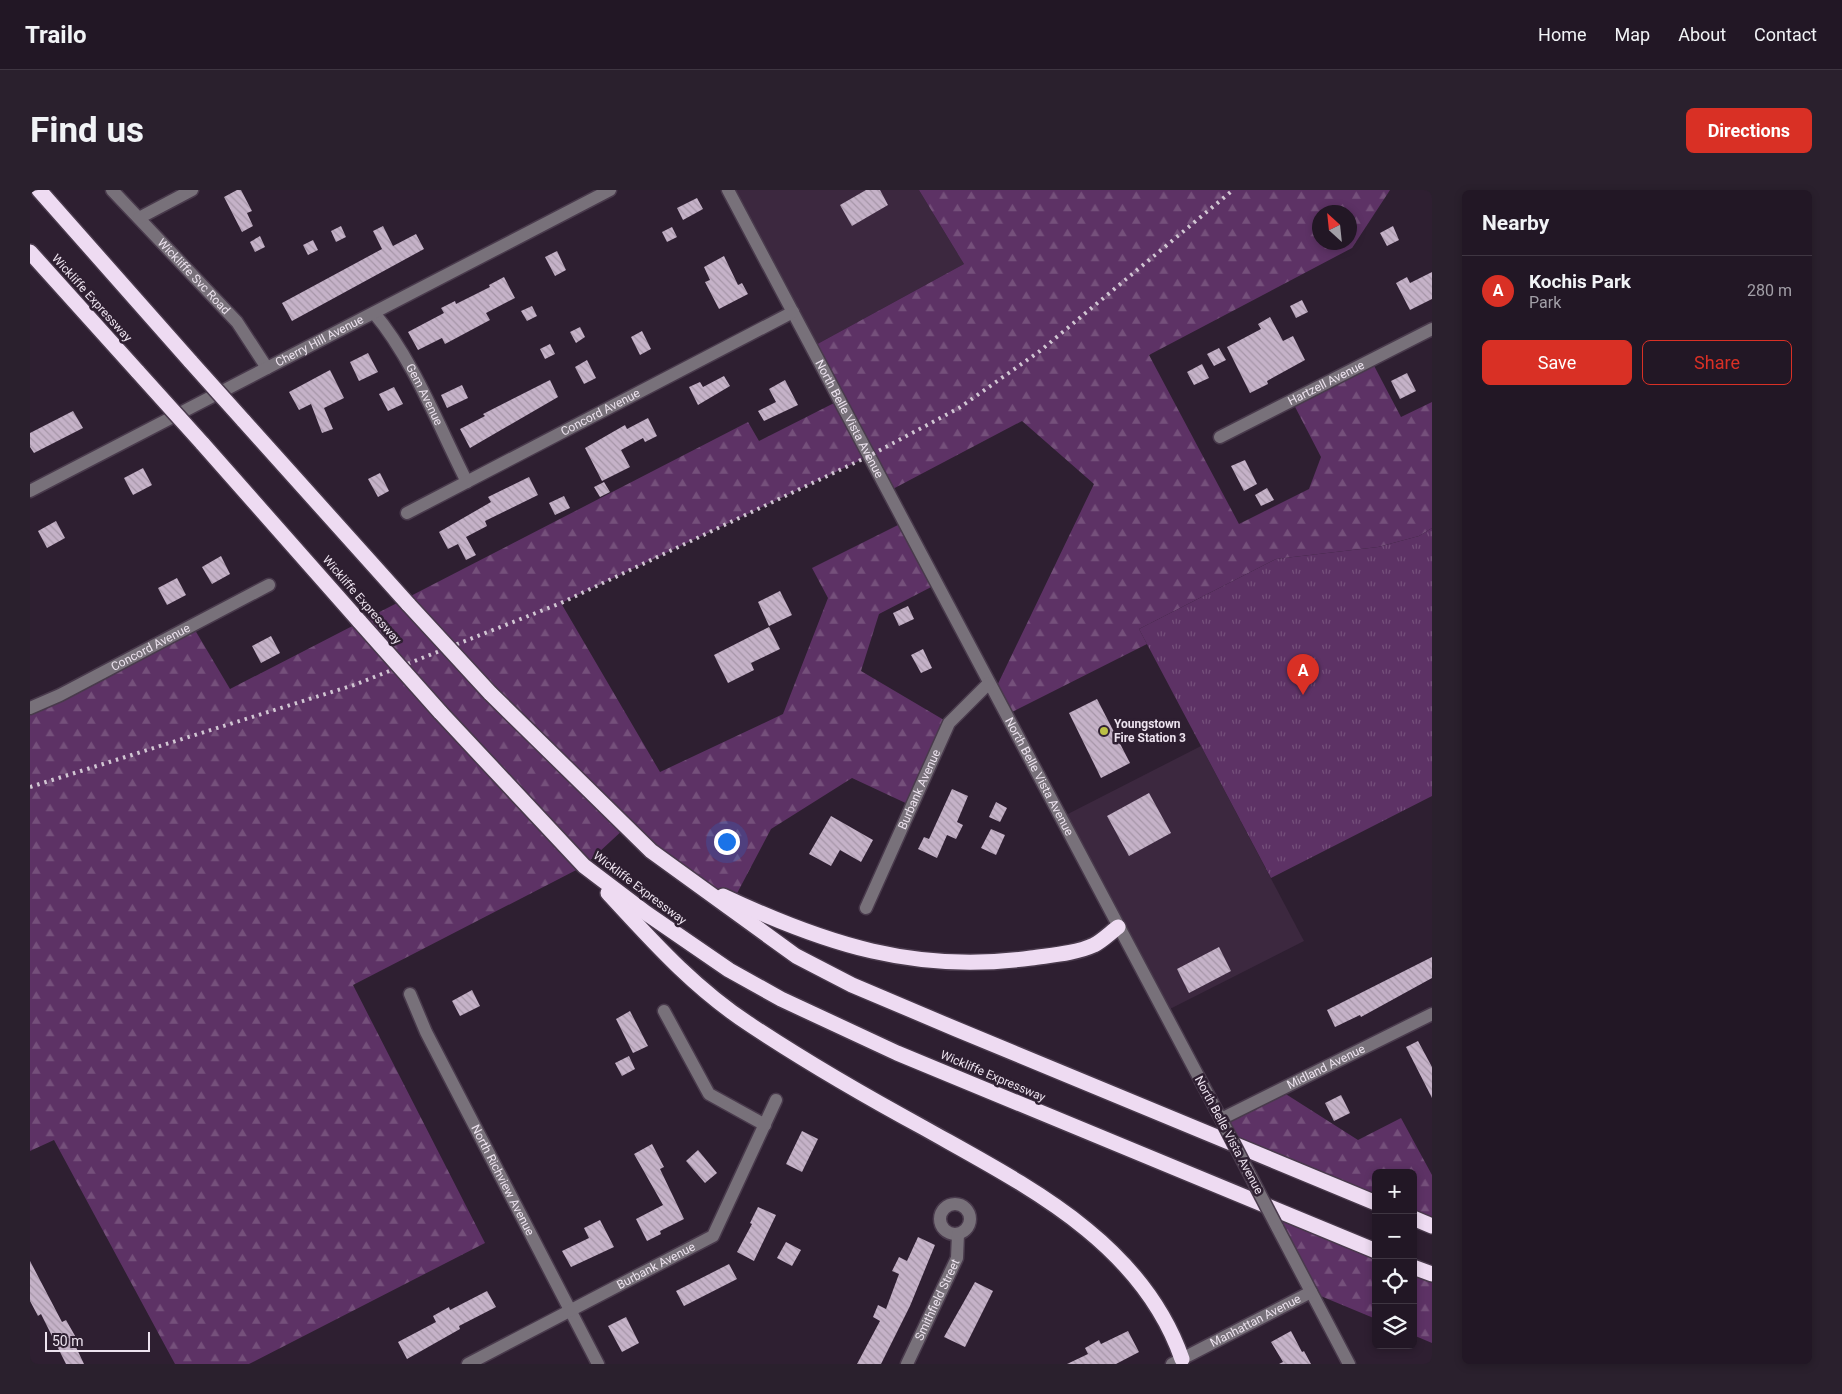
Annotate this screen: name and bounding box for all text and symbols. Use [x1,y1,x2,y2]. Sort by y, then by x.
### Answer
text: Trailo [25,21,87,49]
text: Home [1538,24,1587,45]
text: Map [1615,24,1650,45]
text: About [1678,24,1726,45]
text: Contact [1754,24,1817,45]
button: Directions [1686,108,1812,153]
text: Find us [30,110,144,151]
north arrow [1312,205,1357,250]
text: Nearby [1482,211,1549,235]
street label: Wickliffe Svc Road [155,236,233,317]
street label: Wickliffe Expressway [49,251,135,345]
text: Kochis Park [1529,270,1631,293]
text: A [1493,281,1503,300]
text: 280 m [1747,281,1792,300]
text: Park [1529,293,1561,312]
street label: Cherry Hill Avenue [273,312,366,369]
button: Save [1482,340,1632,385]
button: Share [1642,340,1792,385]
street label: North Belle Vista Avenue [812,357,887,480]
street label: Hartzell Avenue [1286,358,1367,408]
street label: Gem Avenue [403,361,446,428]
street label: Concord Avenue [558,386,642,439]
street label: Wickliffe Expressway [320,553,404,647]
street label: Concord Avenue [109,621,192,674]
pin: A [1287,654,1319,695]
street label: North Belle Vista Avenue [1002,715,1076,838]
place label: Youngstown Fire Station 3 [1114,717,1186,745]
marker: Youngstown Fire Station 3 [1098,725,1110,737]
street label: Burbank Avenue [895,747,943,832]
your location [714,829,740,855]
street label: Wickliffe Expressway [591,849,689,928]
street label: Midland Avenue [1285,1041,1367,1092]
street label: Wickliffe Expressway [938,1048,1048,1105]
street label: North Belle Vista Avenue [1192,1074,1266,1196]
street label: North Richview Avenue [468,1122,537,1238]
map controls [1372,1169,1417,1349]
button: + [1372,1169,1417,1214]
button: − [1372,1214,1417,1259]
street label: Burbank Avenue [614,1240,697,1292]
street label: Smithfield Street [912,1257,963,1343]
button: locate [1372,1259,1417,1304]
street label: Manhattan Avenue [1208,1292,1303,1350]
button: layers [1372,1304,1417,1349]
scale bar [45,1329,150,1352]
text: 50 m [52,1333,84,1349]

